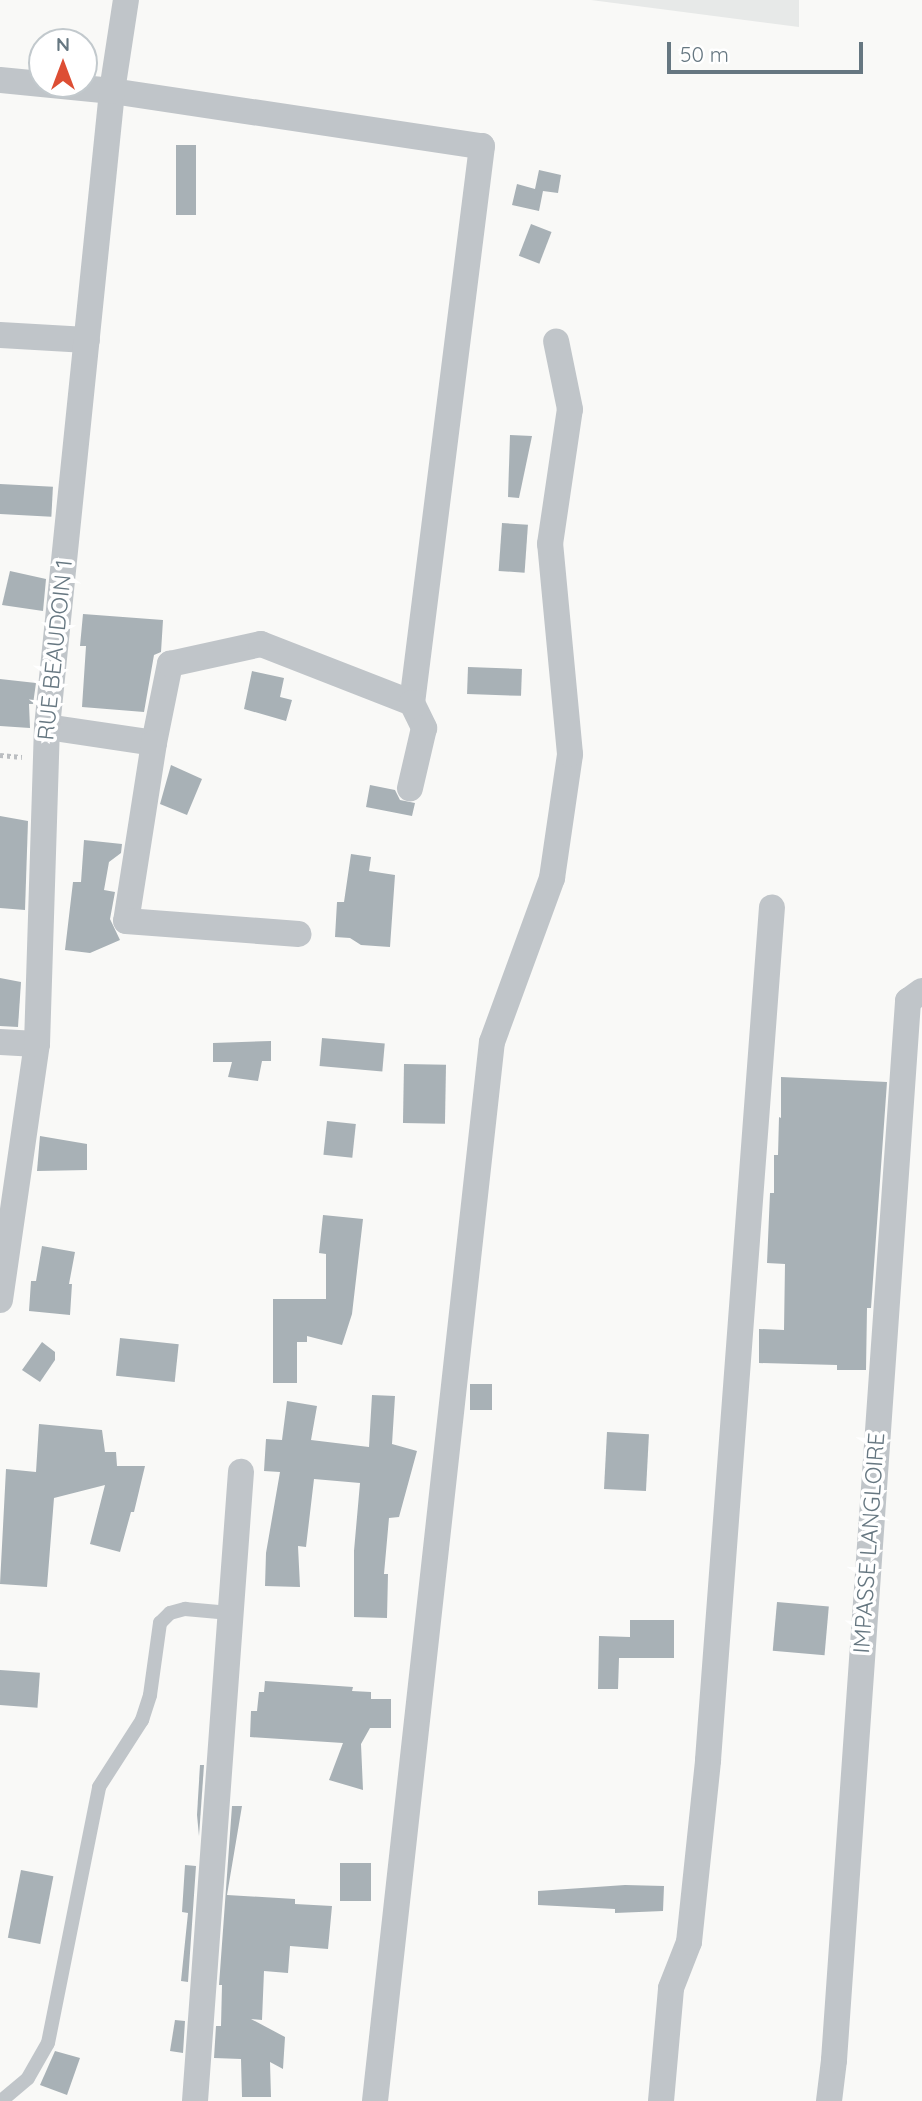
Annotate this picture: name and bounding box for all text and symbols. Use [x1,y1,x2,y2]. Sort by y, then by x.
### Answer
north arrow [28,28,98,98]
scale bar [670,28,866,72]
text: N [56,32,70,56]
text: 50 m [680,41,729,67]
street label: RUE BEAUDOIN 1 [32,558,78,742]
street label: IMPASSE LANGLOIRE [848,1432,890,1654]

